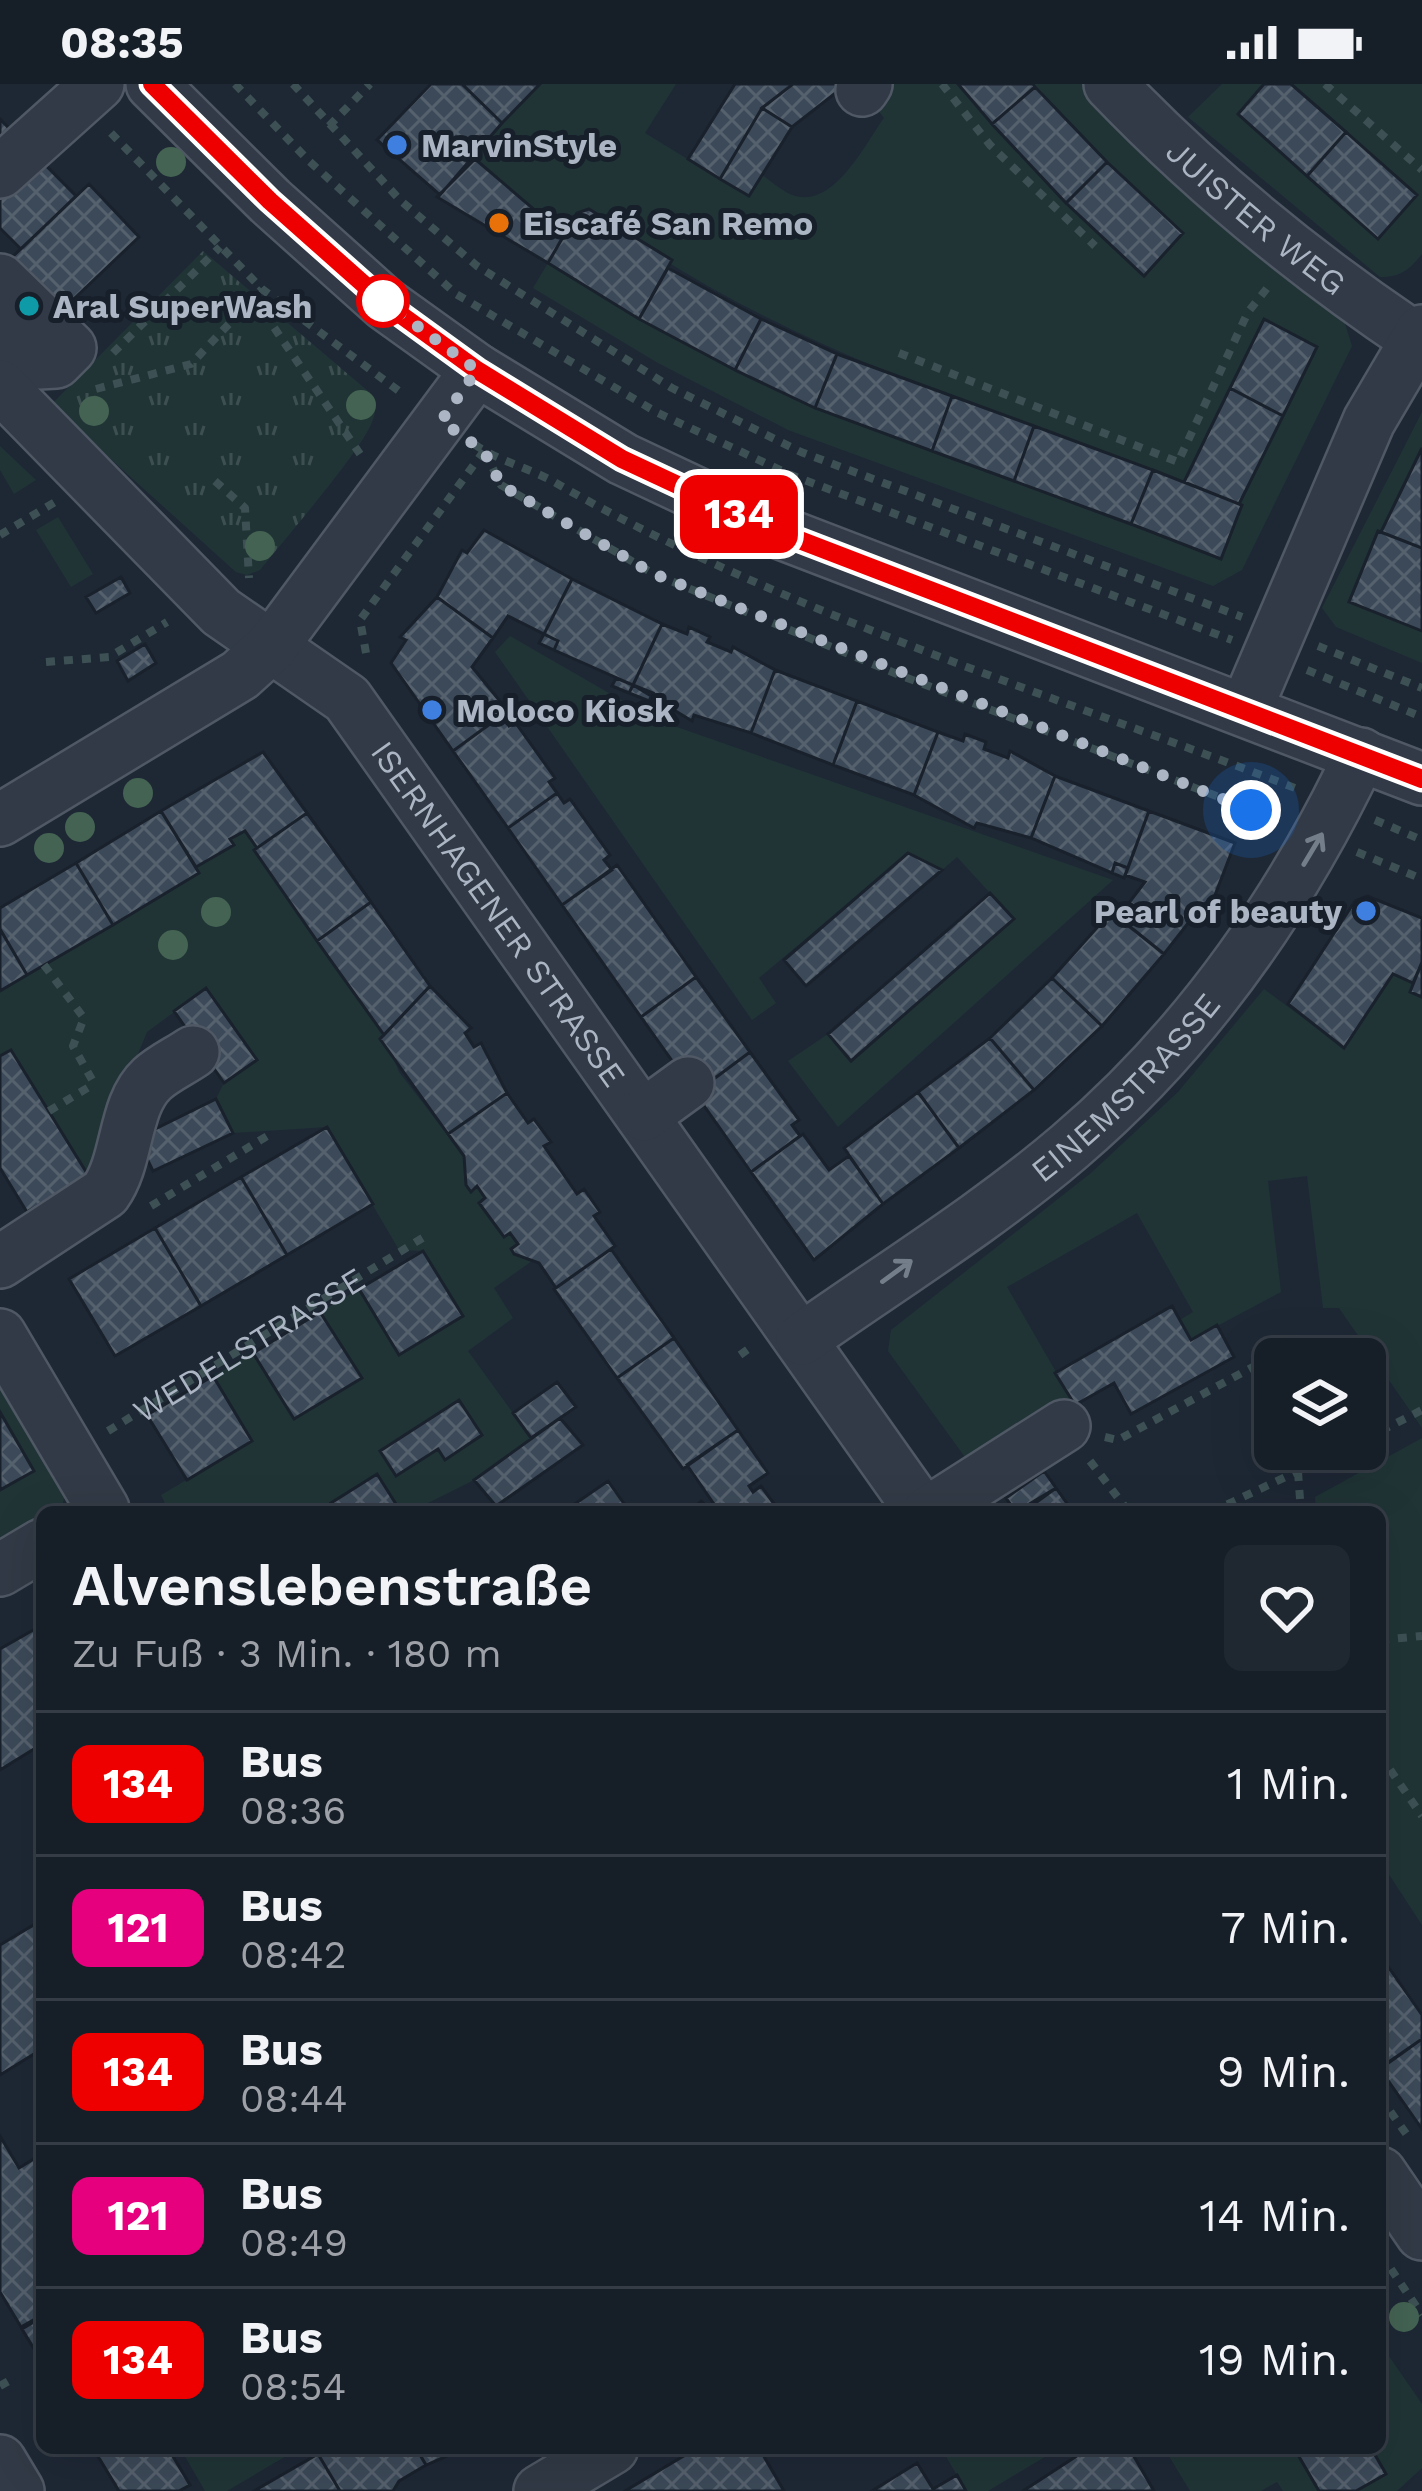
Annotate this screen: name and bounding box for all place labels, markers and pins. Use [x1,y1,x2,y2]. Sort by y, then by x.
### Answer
place label: MarvinStyle [421,126,617,165]
marker: MarvinStyle [384,132,410,158]
place label: Eiscafé San Remo [523,204,813,243]
marker: Eiscafé San Remo [486,210,512,236]
unlabelled marker [358,276,408,326]
place label: Aral SuperWash [53,287,313,326]
marker: Aral SuperWash [16,293,42,319]
place label: Moloco Kiosk [456,691,675,730]
marker: Moloco Kiosk [419,697,445,723]
place label: Pearl of beauty [1094,892,1342,931]
marker: Pearl of beauty [1353,898,1379,924]

